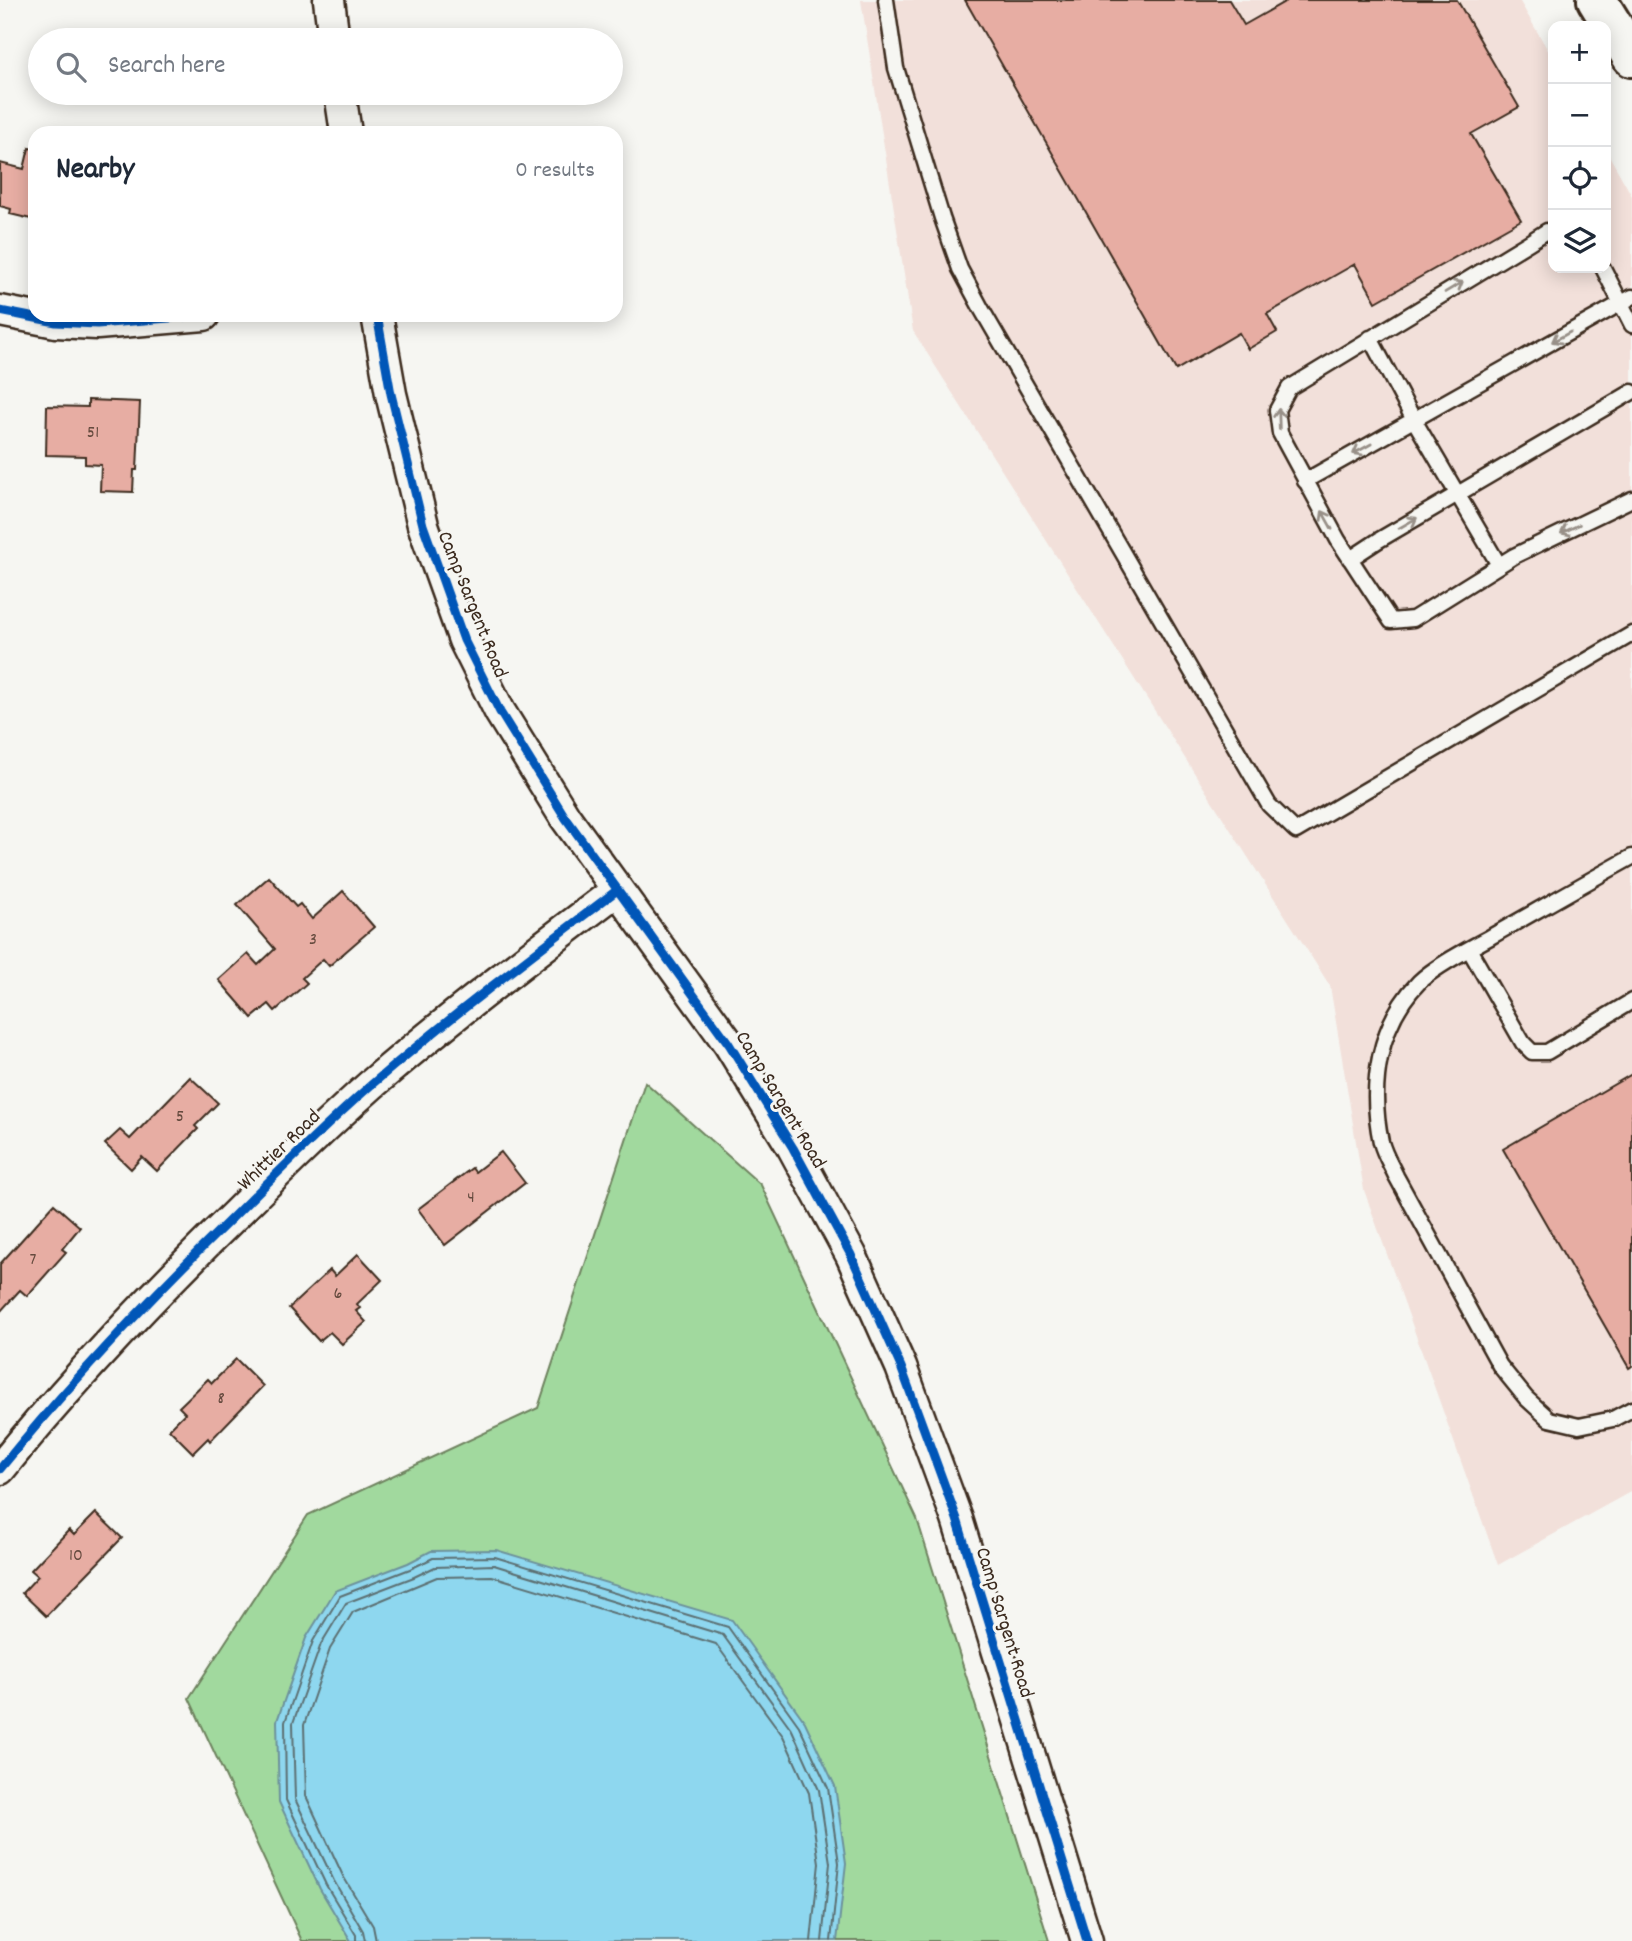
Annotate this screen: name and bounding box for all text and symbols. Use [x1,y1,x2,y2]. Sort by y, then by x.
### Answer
map controls [1548,21,1611,273]
button: + [1548,21,1611,84]
search box [28,28,623,105]
icon: search [52,48,90,86]
text: Search here [108,48,226,85]
button: − [1548,84,1611,147]
button: locate [1548,147,1611,210]
text: Nearby [56,150,134,193]
text: 0 results [515,155,595,188]
button: layers [1548,210,1611,273]
one-way arrow [1443,280,1463,294]
one-way arrow [1551,330,1571,344]
one-way arrow [1273,408,1286,431]
house number: 51 [87,421,99,446]
one-way arrow [1353,442,1373,456]
one-way arrow [1320,511,1334,531]
one-way arrow [1397,516,1418,529]
one-way arrow [1560,523,1581,536]
street label: Camp Sargent Road [428,527,514,683]
house number: 3 [309,928,317,953]
street label: Camp Sargent Road [726,1026,832,1175]
street label: Whittier Road [232,1104,329,1199]
house number: 5 [176,1105,184,1130]
house number: 4 [467,1186,475,1211]
house number: 7 [30,1248,37,1273]
house number: 6 [334,1282,342,1307]
house number: 8 [217,1387,225,1412]
house number: 10 [69,1544,83,1569]
street label: Camp Sargent Road [966,1544,1040,1702]

